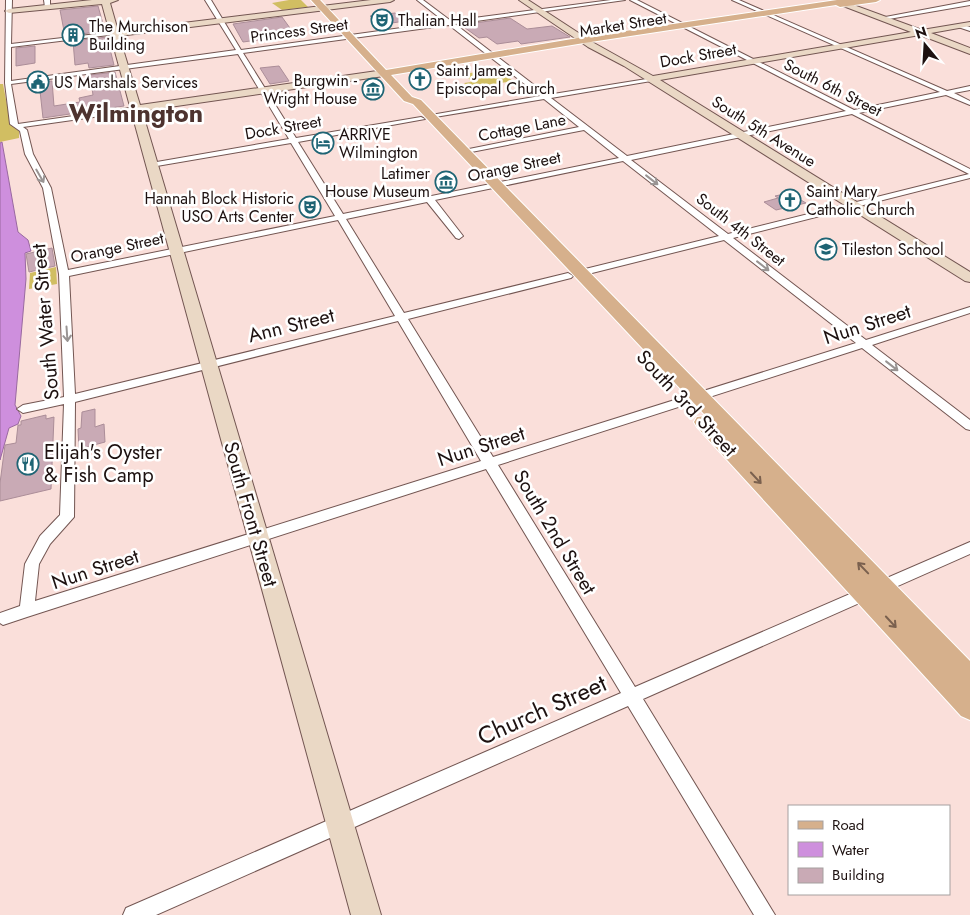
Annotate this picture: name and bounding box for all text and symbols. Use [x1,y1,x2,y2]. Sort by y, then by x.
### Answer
street label: Market Street [578,6,668,43]
theatre icon: Thalian Hall [370,8,394,32]
place label: Thalian Hall [398,9,477,32]
street label: Princess Street [249,12,349,49]
place label: The Murchison Building [89,15,188,56]
north arrow [900,20,950,70]
text: N [913,21,929,44]
building icon: The Murchison Building [61,23,85,47]
street label: Dock Street [658,37,738,74]
street label: South 6th Street [780,53,886,122]
place label: Saint James Episcopal Church [436,59,555,100]
church icon: Saint James Episcopal Church [408,67,432,91]
place label: Burgwin - Wright House [263,69,358,110]
public building icon: US Marshals Services [26,70,50,94]
place label: US Marshals Services [54,71,198,94]
museum icon: Burgwin - Wright House [361,77,385,101]
street label: South 5th Avenue [707,90,820,173]
district label: Wilmington [69,95,203,131]
street label: Cottage Lane [476,108,568,147]
street label: Dock Street [243,109,323,146]
place label: ARRIVE Wilmington [339,123,418,164]
hotel icon: ARRIVE Wilmington [311,131,335,155]
street label: Orange Street [465,145,563,188]
place label: Latimer House Museum [325,162,431,203]
one-way arrow [35,168,45,182]
museum icon: Latimer House Museum [434,170,458,194]
one-way arrow [645,175,659,185]
place label: Saint Mary Catholic Church [806,180,915,221]
place label: Hannah Block Historic USO Arts Center [144,187,295,228]
street label: South 4th Street [691,187,790,272]
church icon: Saint Mary Catholic Church [778,188,802,212]
theatre icon: Hannah Block Historic USO Arts Center [298,195,322,219]
street label: Orange Street [68,226,166,269]
school or university icon: Tileston School [814,237,838,261]
place label: Tileston School [842,238,944,261]
street label: South Water Street [24,242,67,401]
one-way arrow [757,261,770,272]
street label: Nun Street [820,297,915,352]
street label: Ann Street [245,301,337,350]
one-way arrow [62,326,72,342]
street label: South 3rd Street [629,344,744,463]
one-way arrow [885,361,899,371]
street label: Nun Street [434,419,529,474]
place label: Elijah's Oyster & Fish Camp [44,438,162,490]
street label: South Front Street [216,438,285,590]
restaurant icon: Elijah's Oyster & Fish Camp [16,452,40,476]
street label: South 2nd Street [506,464,603,600]
one-way arrow [750,471,762,484]
street label: Nun Street [48,542,143,597]
one-way arrow [857,562,869,574]
one-way arrow [885,616,897,629]
street label: Church Street [472,665,612,754]
legend [788,805,950,895]
text: Road [832,814,864,836]
text: Water [832,839,870,861]
text: Building [832,864,884,886]

